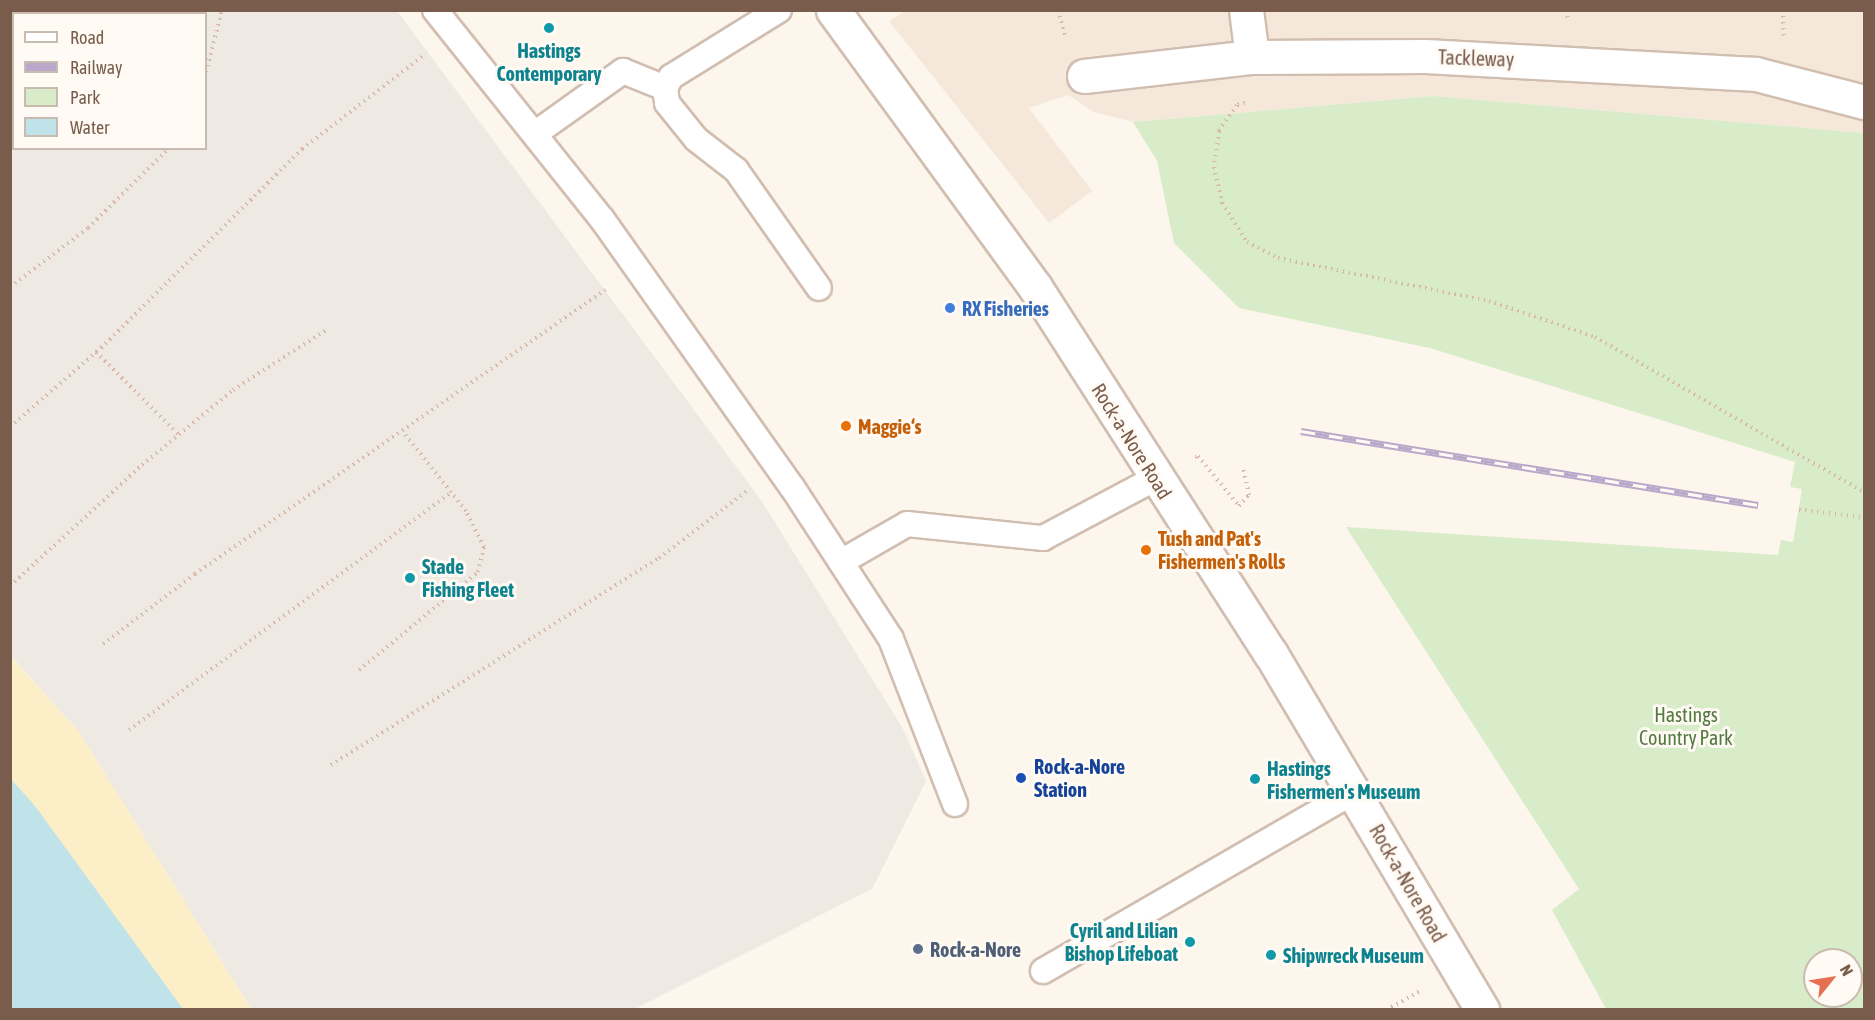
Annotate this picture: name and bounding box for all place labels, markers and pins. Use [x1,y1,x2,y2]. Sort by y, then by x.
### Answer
marker: Hastings Contemporary [542,21,556,35]
place label: Hastings Contemporary [497,38,601,85]
place label: RX Fisheries [962,296,1049,320]
marker: RX Fisheries [943,301,957,315]
place label: Maggie‘s [858,414,922,438]
marker: Maggie‘s [839,419,853,433]
place label: Tush and Pat's Fishermen's Rolls [1158,526,1285,573]
marker: Tush and Pat's Fishermen's Rolls [1139,543,1153,557]
place label: Stade Fishing Fleet [422,554,514,601]
marker: Stade Fishing Fleet [403,571,417,585]
place label: Rock-a-Nore Station [1034,754,1125,801]
place label: Hastings Fishermen's Museum [1267,756,1421,803]
marker: Rock-a-Nore Station [1012,769,1030,787]
marker: Hastings Fishermen's Museum [1248,772,1262,786]
place label: Cyril and Lilian Bishop Lifeboat [1065,918,1178,965]
marker: Cyril and Lilian Bishop Lifeboat [1183,935,1197,949]
place label: Rock-a-Nore [930,937,1021,961]
marker: Rock-a-Nore [911,942,925,956]
place label: Shipwreck Museum [1283,943,1424,967]
marker: Shipwreck Museum [1264,948,1278,962]

